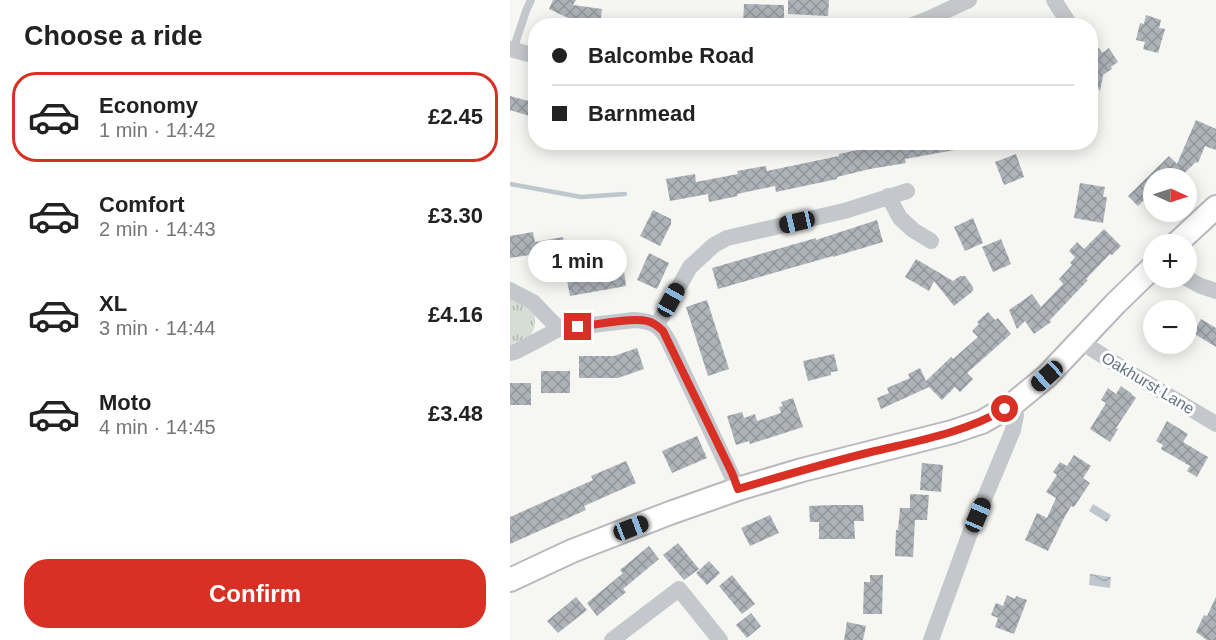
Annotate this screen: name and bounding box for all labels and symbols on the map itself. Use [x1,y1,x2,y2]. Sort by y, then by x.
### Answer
north arrow [1143,168,1197,222]
car [777,209,817,235]
callout: 1 min [529,240,628,282]
car [654,280,688,320]
route end [564,313,591,340]
street label: Oakhurst Lane [1099,349,1197,417]
car [1028,357,1066,395]
route start [991,395,1018,422]
car [963,495,993,535]
car [611,513,651,543]

